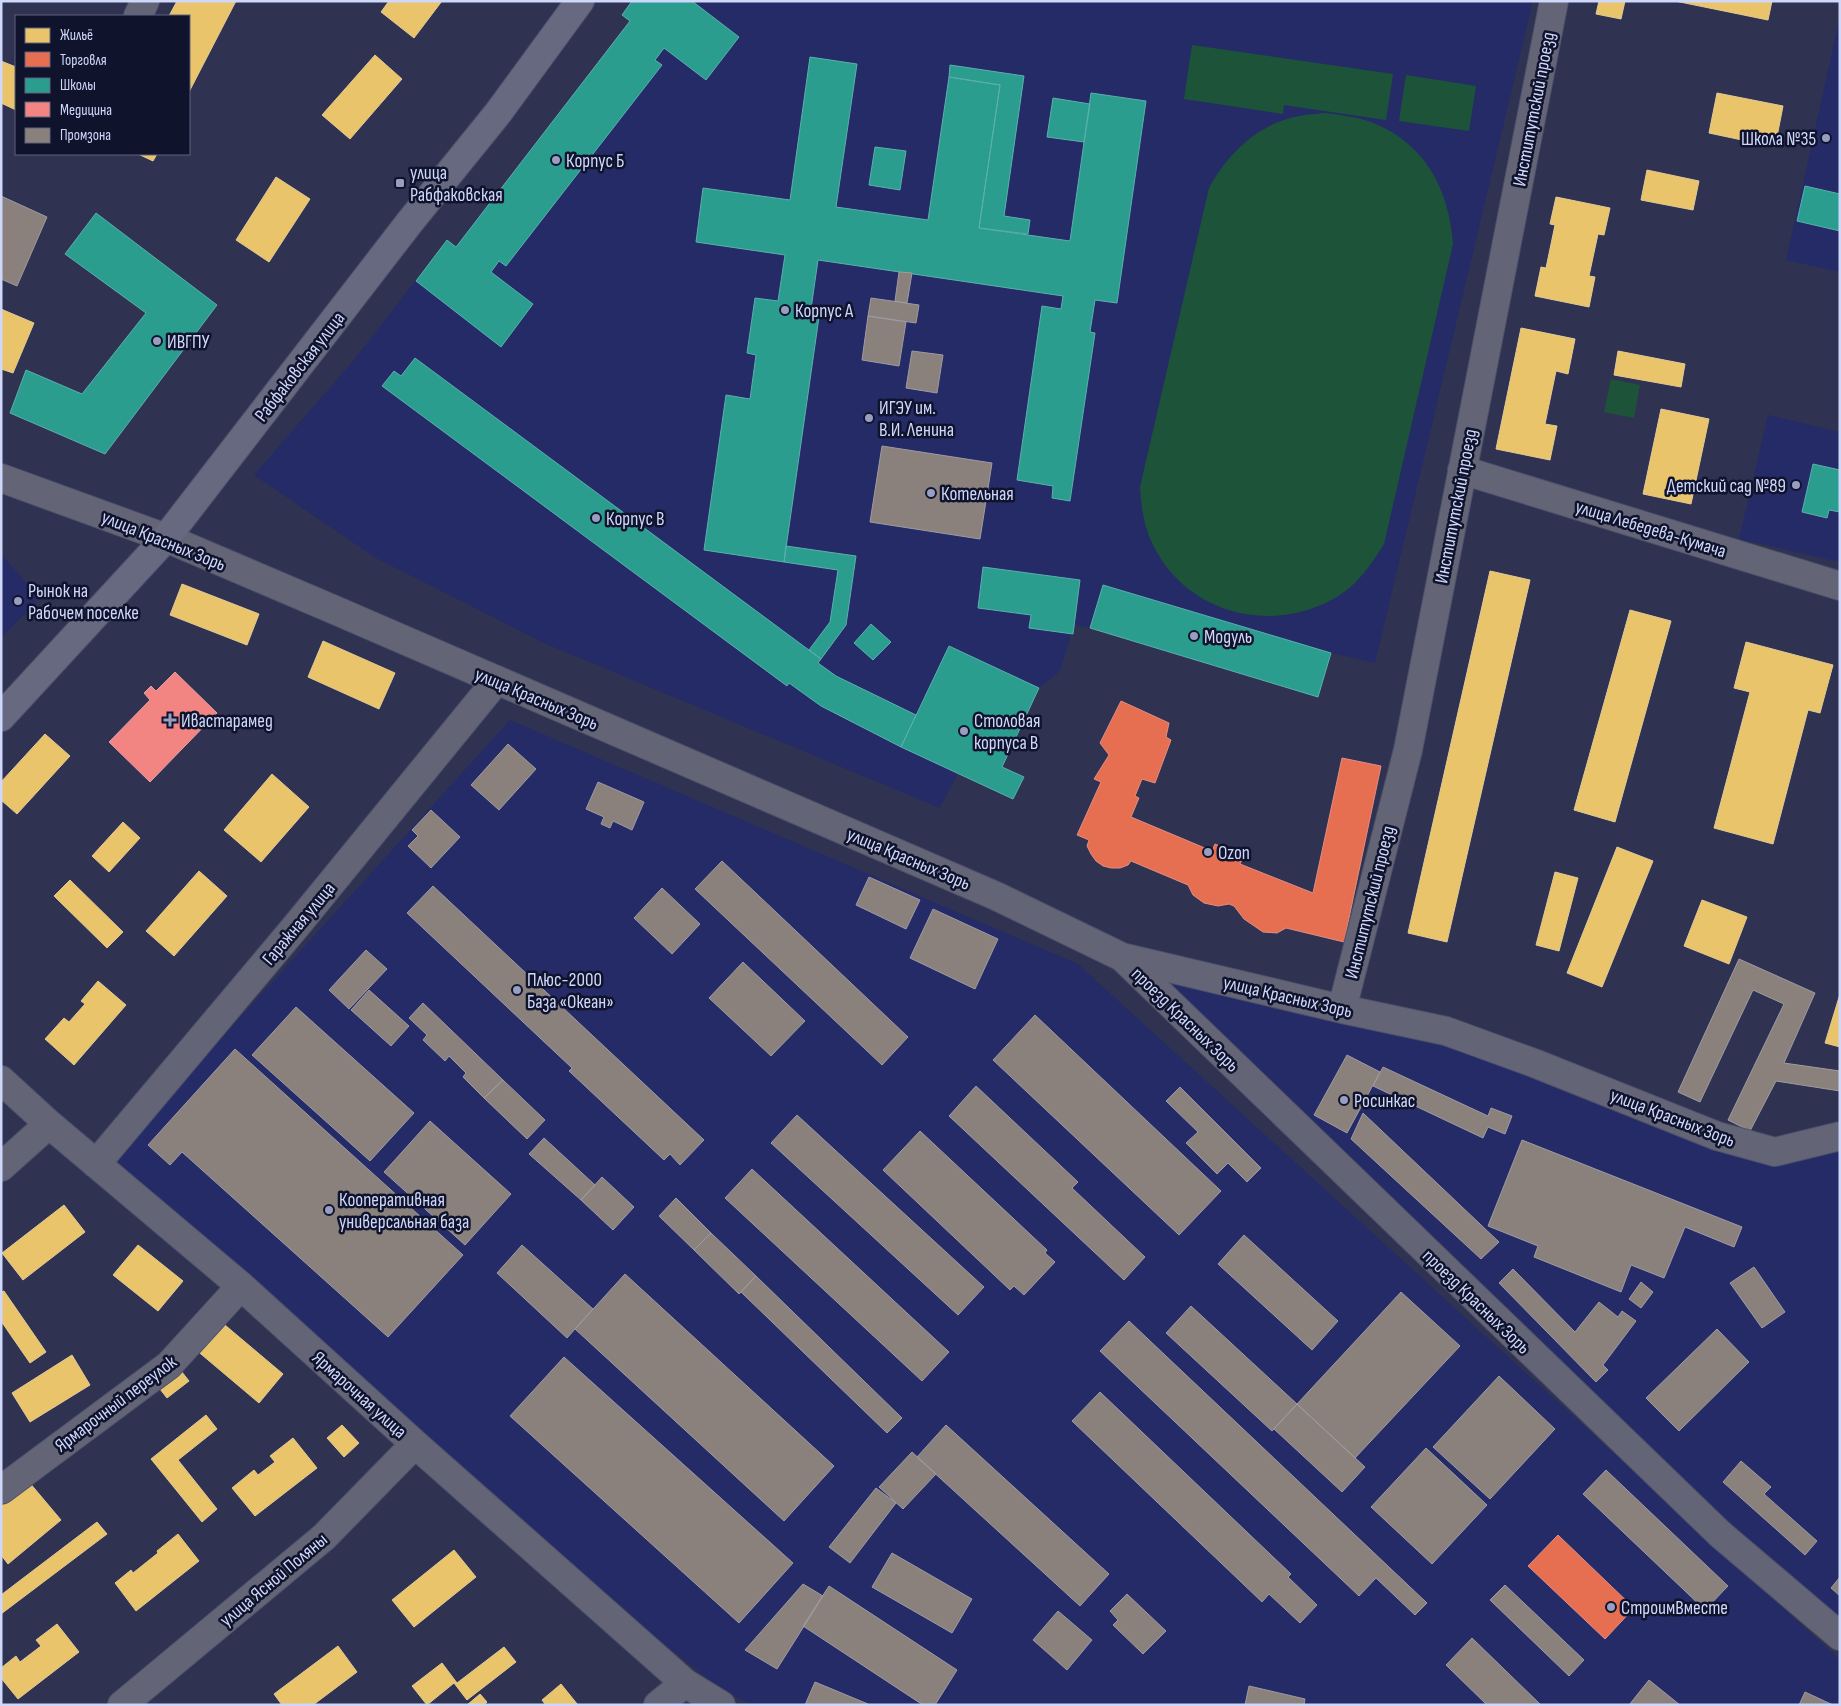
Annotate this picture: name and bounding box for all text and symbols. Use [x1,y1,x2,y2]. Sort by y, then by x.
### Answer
legend [15,15,190,155]
text: Жильё [60,26,93,45]
street label: Институтский проезд [1508,30,1561,188]
text: Торговля [60,51,107,70]
text: Школы [60,76,96,95]
text: Медицина [60,101,112,120]
text: Промзона [60,126,111,145]
place label: Школа №35 [1741,128,1816,151]
marker: Школа №35 [1820,132,1832,144]
place label: Корпус Б [566,150,624,173]
marker: Корпус Б [550,154,562,166]
place label: улица Рабфаковская [410,162,503,207]
marker: улица Рабфаковская [394,177,406,189]
place label: Корпус А [795,300,854,323]
marker: Корпус А [779,304,791,316]
street label: Рабфаковская улица [250,307,350,426]
place label: ИВГПУ [167,331,210,354]
marker: ИВГПУ [151,335,163,347]
place label: ИГЭУ им. В.И. Ленина [879,397,954,442]
marker: ИГЭУ им. В.И. Ленина [863,412,875,424]
street label: Институтский проезд [1430,427,1483,585]
place label: Детский сад №89 [1667,475,1786,498]
marker: Детский сад №89 [1790,479,1802,491]
place label: Котельная [941,483,1014,506]
marker: Котельная [925,487,937,499]
street label: улица Лебедева-Кумача [1572,496,1729,563]
street label: улица Красных Зорь [98,506,229,577]
place label: Корпус В [606,508,665,531]
marker: Корпус В [590,512,602,524]
place label: Рынок на Рабочем поселке [28,580,139,625]
marker: Рынок на Рабочем поселке [12,595,24,607]
place label: Модуль [1204,626,1252,649]
marker: Модуль [1188,630,1200,642]
street label: улица Красных Зорь [471,663,602,736]
place label: Ивастарамед [181,710,273,733]
place label: Столовая корпуса В [974,710,1040,755]
marker: Ивастарамед [163,713,177,727]
marker: Столовая корпуса В [958,725,970,737]
street label: улица Красных Зорь [843,823,974,896]
street label: Институтский проезд [1340,823,1401,981]
place label: Ozon [1218,842,1250,865]
marker: Ozon [1202,846,1214,858]
street label: Гаражная улица [258,878,340,970]
street label: проезд Красных Зорь [1126,963,1244,1077]
place label: Плюс-2000 База «Океан» [527,969,614,1014]
street label: улица Красных Зорь [1221,971,1354,1023]
marker: Плюс-2000 База «Океан» [511,984,523,996]
street label: улица Красных Зорь [1607,1084,1738,1153]
place label: Росинкас [1354,1090,1415,1113]
marker: Росинкас [1338,1094,1350,1106]
place label: Кооперативная универсальная база [339,1189,469,1234]
marker: Кооперативная универсальная база [323,1204,335,1216]
street label: проезд Красных Зорь [1417,1245,1535,1359]
street label: Ярмарочная улица [307,1347,411,1444]
street label: Ярмарочный переулок [50,1350,182,1457]
street label: улица Ясной Поляны [215,1528,333,1632]
place label: СтроимВместе [1621,1597,1728,1620]
marker: СтроимВместе [1605,1601,1617,1613]

